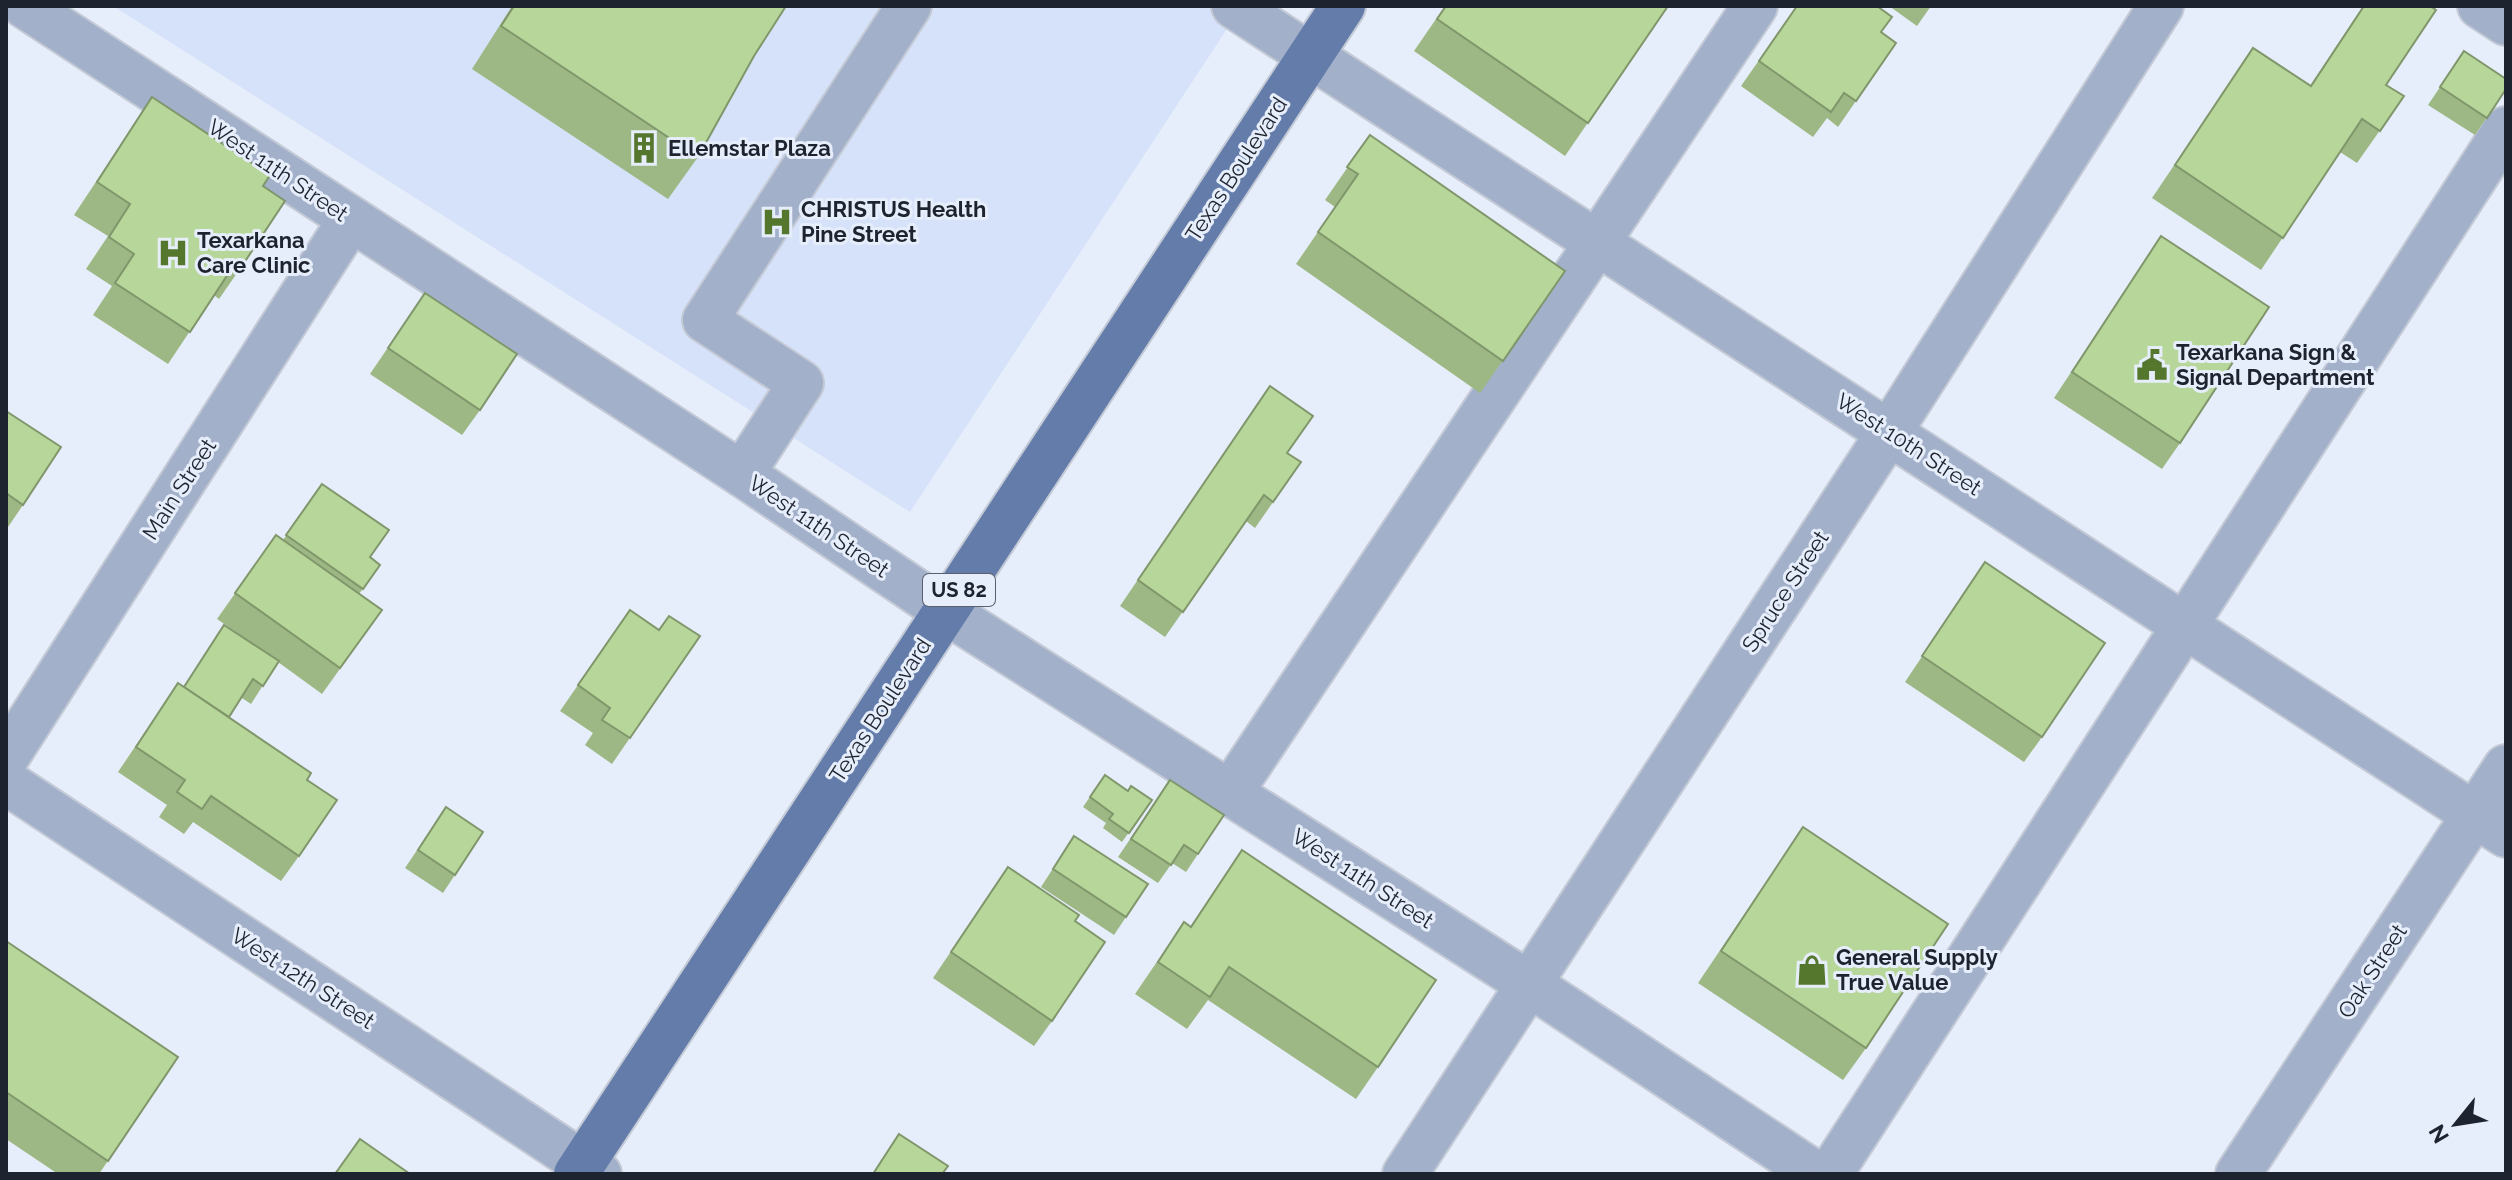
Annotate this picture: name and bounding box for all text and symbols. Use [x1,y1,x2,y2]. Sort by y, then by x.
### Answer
street label: Texas Boulevard [1180,92,1292,246]
street label: West 11th Street [203,113,354,227]
building icon: Ellemstar Plaza [627,131,661,165]
place label: Ellemstar Plaza [668,135,831,161]
place label: CHRISTUS Health Pine Street [801,196,986,247]
hospital icon: CHRISTUS Health Pine Street [760,205,794,239]
place label: Texarkana Care Clinic [197,227,311,278]
hospital icon: Texarkana Care Clinic [156,236,190,270]
place label: Texarkana Sign & Signal Department [2176,339,2375,390]
public building icon: Texarkana Sign & Signal Department [2135,348,2169,382]
street label: West 10th Street [1832,387,1987,501]
street label: Main Street [137,433,222,544]
street label: West 11th Street [744,469,895,583]
street label: Spruce Street [1736,525,1834,656]
road number: US 82 [923,574,995,606]
street label: Texas Boulevard [824,633,936,787]
street label: West 11th Street [1287,823,1439,934]
street label: Oak Street [2332,919,2412,1023]
street label: West 12th Street [226,922,380,1034]
place label: General Supply True Value [1836,944,1998,995]
shop icon: General Supply True Value [1795,953,1829,987]
north arrow [2416,1084,2496,1164]
text: N [2423,1120,2454,1148]

